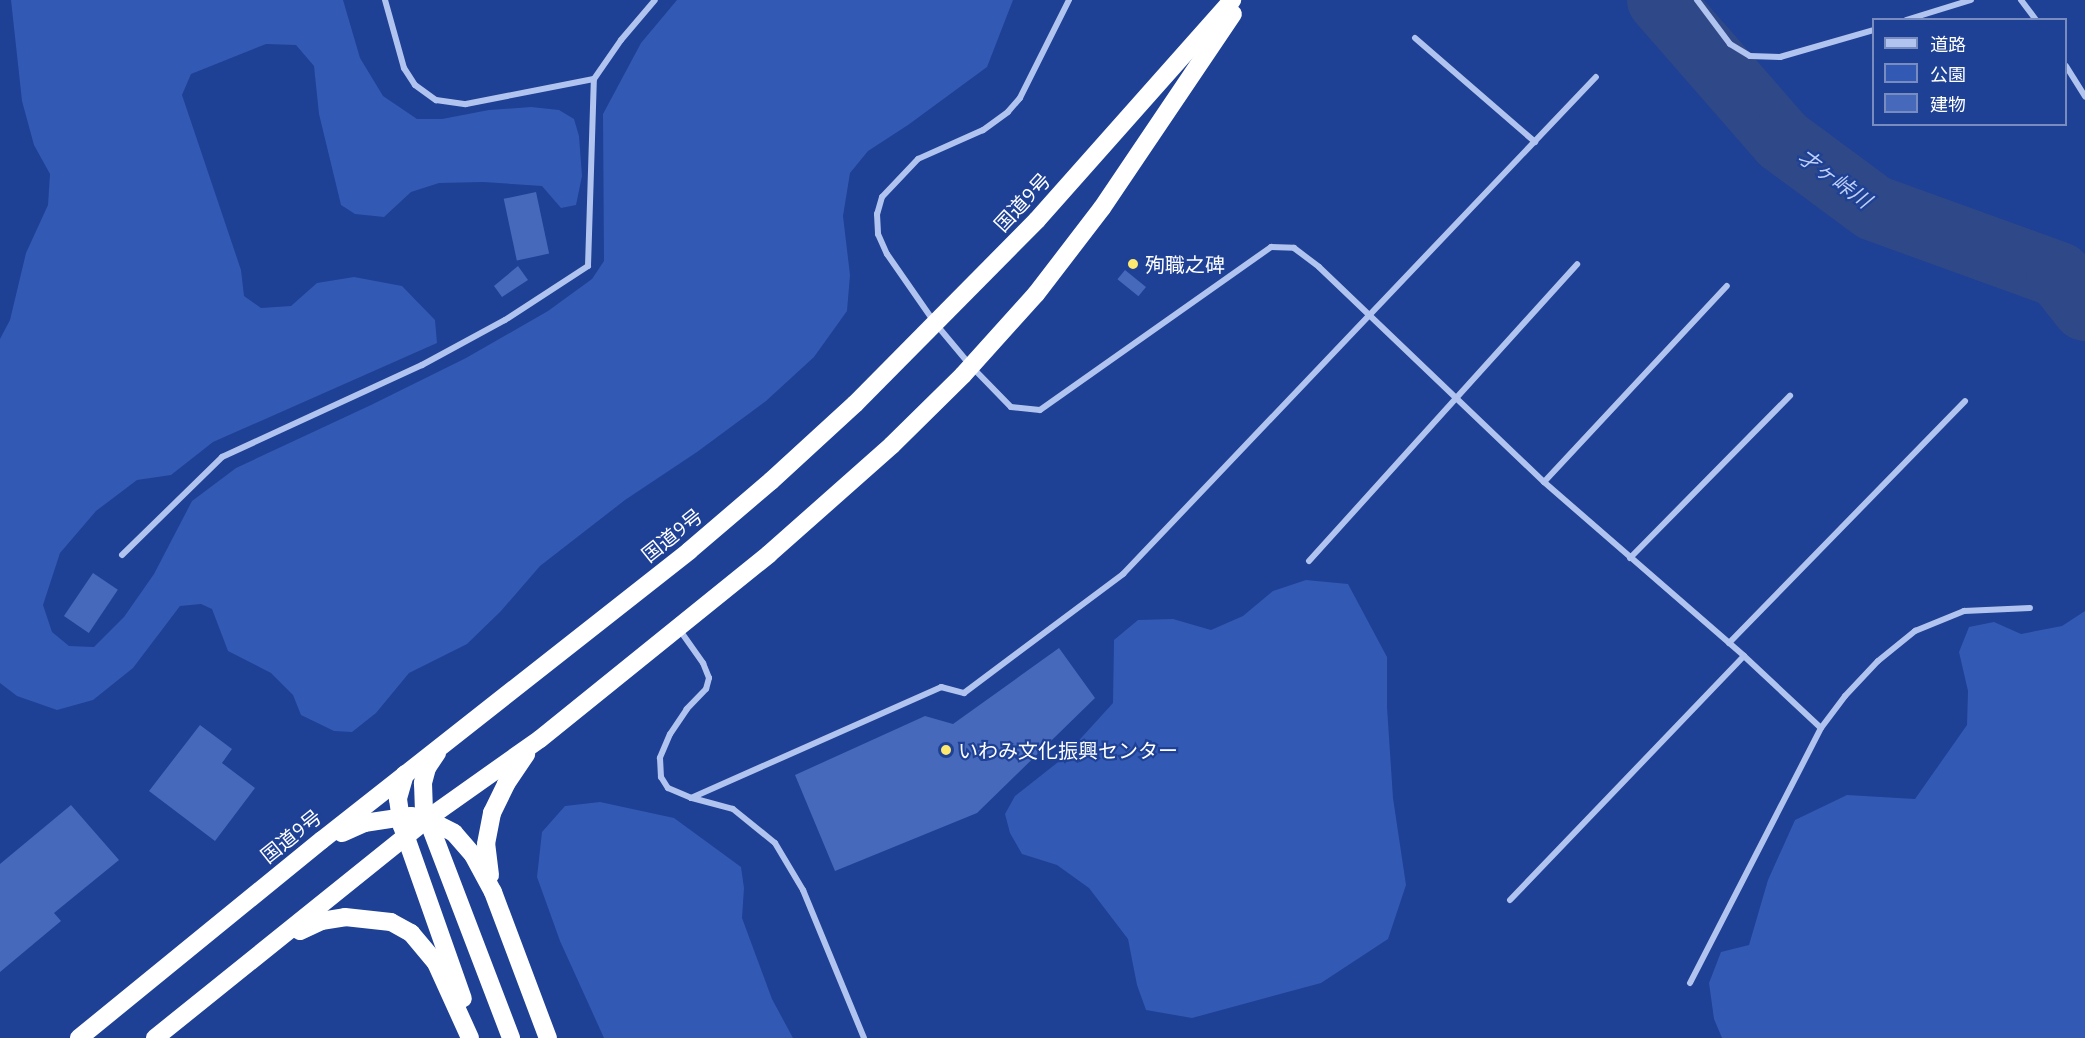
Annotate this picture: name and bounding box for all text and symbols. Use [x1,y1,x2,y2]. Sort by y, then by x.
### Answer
legend [1872,18,2067,126]
text: 道路 [1930,34,1966,54]
text: 公園 [1930,64,1966,84]
text: 建物 [1930,94,1966,114]
water label: 才ヶ峠川 [1794,143,1876,213]
street label: 国道9号 [989,168,1055,236]
place label: 殉職之碑 [1145,252,1225,276]
marker: 殉職之碑 [1126,257,1140,271]
street label: 国道9号 [637,503,707,567]
place label: いわみ文化振興センター [958,738,1178,762]
marker: いわみ文化振興センター [939,743,953,757]
street label: 国道9号 [256,804,326,868]

